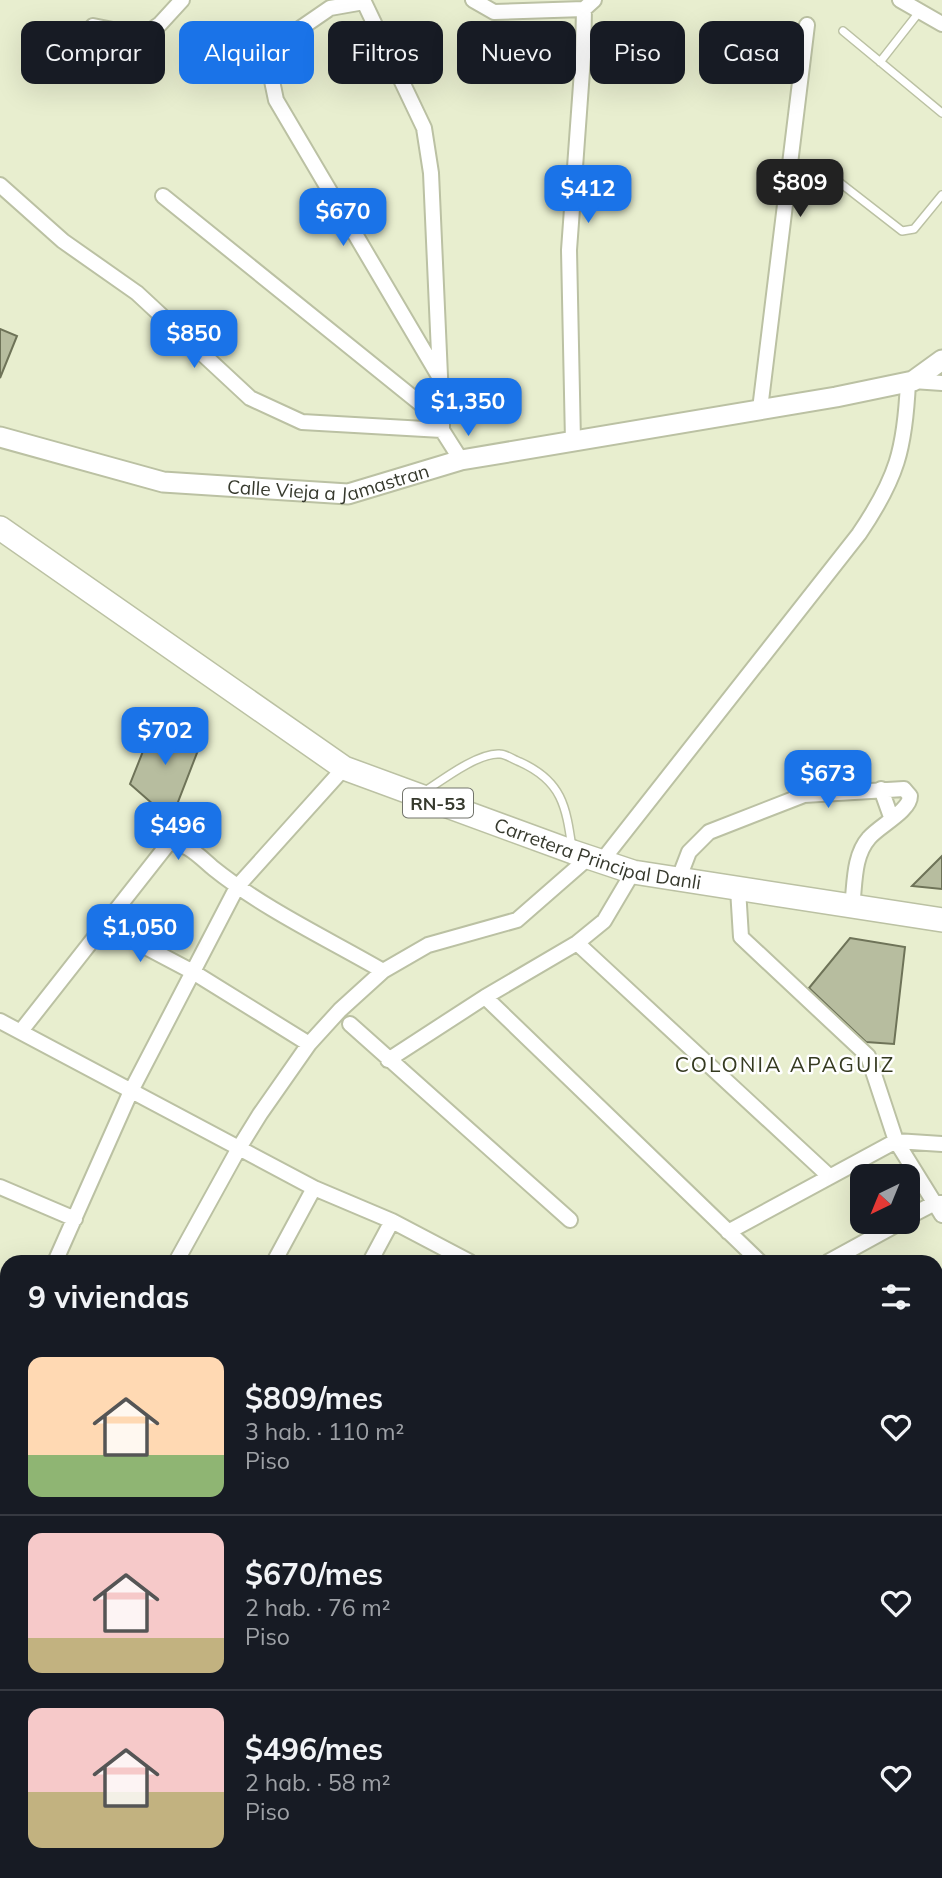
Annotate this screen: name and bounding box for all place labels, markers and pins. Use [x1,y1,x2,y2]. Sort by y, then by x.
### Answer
pin: $809 [759,160,841,219]
pin: $412 [547,166,629,225]
pin: $670 [302,188,384,248]
pin: $850 [153,310,235,370]
pin: $1,350 [411,378,525,438]
pin: $702 [124,708,206,767]
pin: $673 [787,750,869,810]
pin: $496 [137,802,219,862]
pin: $1,050 [83,904,197,964]

